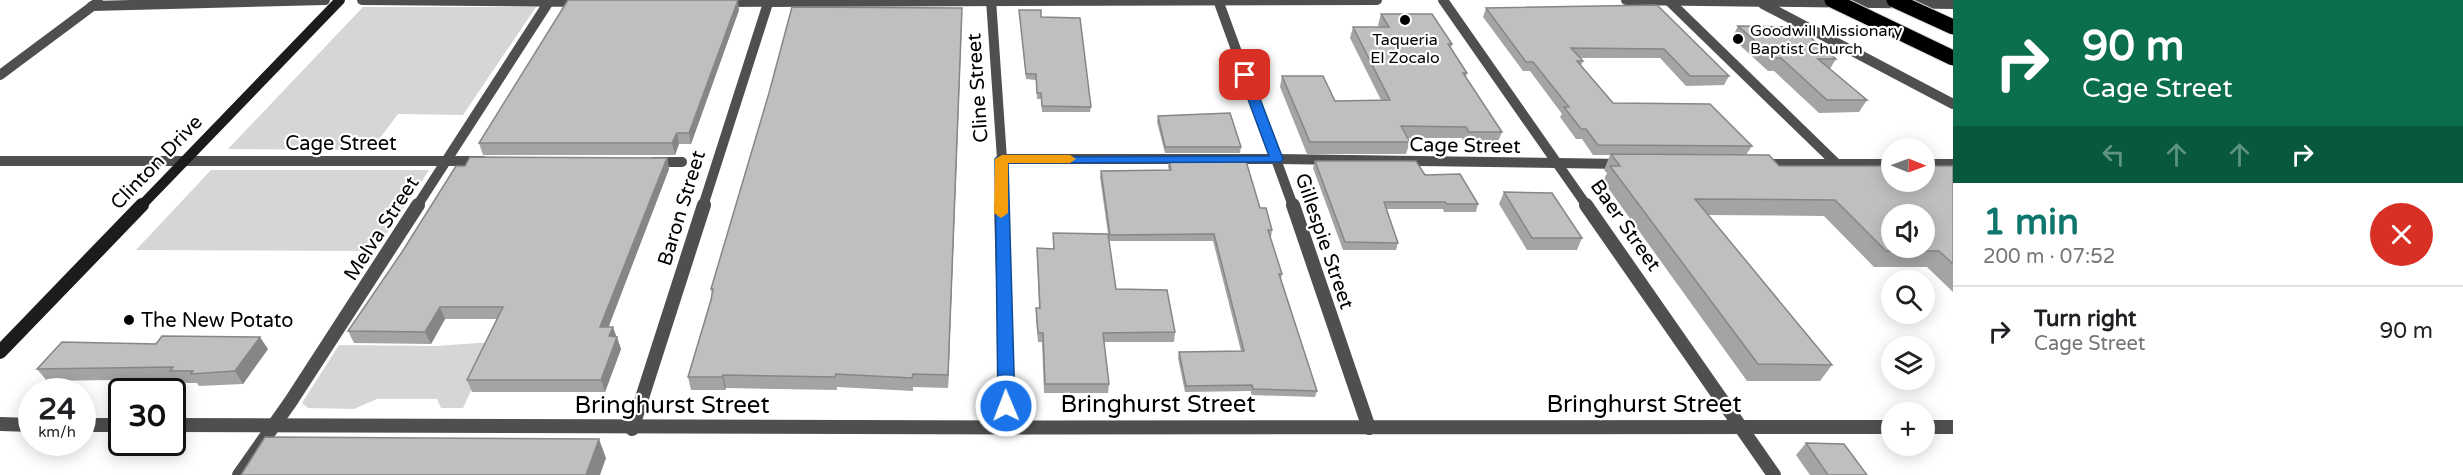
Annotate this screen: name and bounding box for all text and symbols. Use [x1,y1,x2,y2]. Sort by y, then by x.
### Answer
marker: Taqueria El Zocalo [1398,13,1412,27]
place label: Goodwill Missionary Baptist Church [1750,21,1903,59]
text: 90 m [2082,21,2184,72]
icon: right [1983,24,2061,102]
place label: Taqueria El Zocalo [1370,30,1440,68]
street label: Cline Street [962,32,994,144]
marker: Goodwill Missionary Baptist Church [1731,32,1745,46]
pin [1219,49,1270,100]
icon: arrive [1228,58,1261,91]
text: Cage Street [2082,72,2232,105]
street label: Clinton Drive [106,110,208,215]
street label: Cage Street [285,132,397,156]
street label: Cage Street [1409,133,1521,159]
north arrow [1881,138,1935,192]
map controls [1881,138,1935,456]
icon: left [2097,138,2130,171]
icon: ahead [2160,138,2193,171]
icon: ahead [2223,138,2256,171]
icon: right [2286,138,2319,171]
street label: Baron Street [653,147,711,269]
street label: Gillespie Street [1290,170,1359,313]
street label: Melva Street [339,172,425,285]
street label: Baer Street [1585,175,1666,276]
text: 1 min [1983,201,2079,244]
button: close [2370,203,2433,266]
button: sound [1881,204,1935,258]
text: 200 m · 07:52 [1983,245,2115,269]
button: search [1881,270,1935,324]
text: Turn right [2034,306,2136,332]
place label: The New Potato [141,309,293,333]
marker: The New Potato [122,313,136,327]
icon: right [1983,315,2016,348]
text: 90 m [2379,318,2433,344]
text: Cage Street [2034,332,2145,356]
button: layers [1881,336,1935,390]
position arrow [974,374,1038,438]
speed limit sign: 30 [108,378,186,456]
street label: Bringhurst Street [1060,390,1256,419]
street label: Bringhurst Street [1546,390,1742,419]
text: 24 [38,391,76,428]
street label: Bringhurst Street [574,391,770,420]
button: + [1881,402,1935,456]
text: km/h [38,423,76,441]

